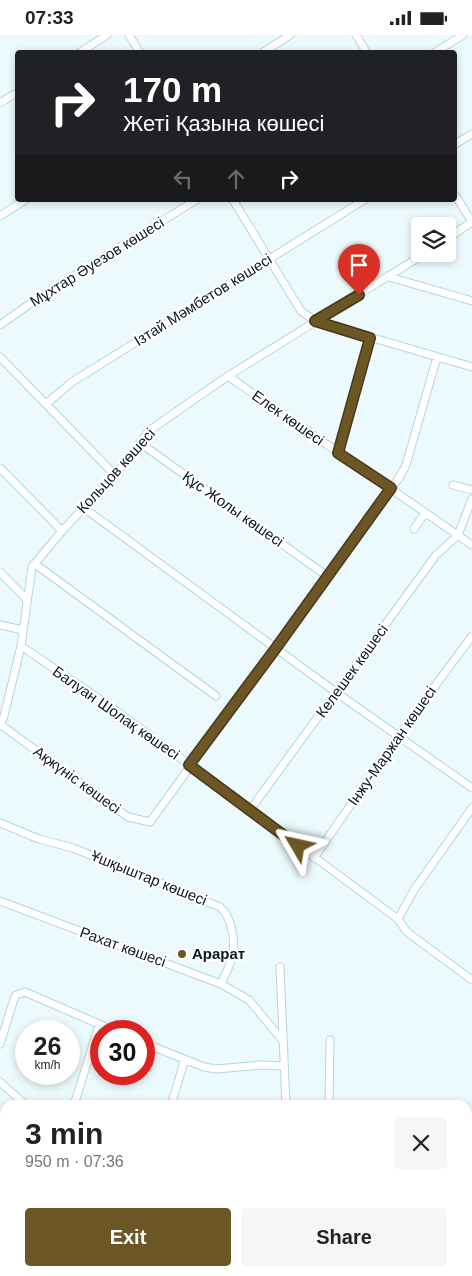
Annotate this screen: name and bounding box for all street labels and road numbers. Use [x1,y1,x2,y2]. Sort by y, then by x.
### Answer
street label: Мұхтар Әуезов көшесі [27,213,167,310]
street label: Ізтай Мәмбетов көшесі [131,250,275,349]
street label: Елек көшесі [249,387,328,449]
street label: Кольцов көшесі [73,425,158,517]
street label: Құс Жолы көшесі [179,467,287,550]
street label: Келешек көшесі [312,621,391,721]
street label: Балуан Шолақ көшесі [50,662,183,763]
street label: Інжу-Маржан көшесі [344,683,439,809]
street label: Ақжүніс көшесі [30,742,124,817]
street label: Ұшқыштар көшесі [89,847,210,909]
street label: Рахат көшесі [78,923,169,970]

